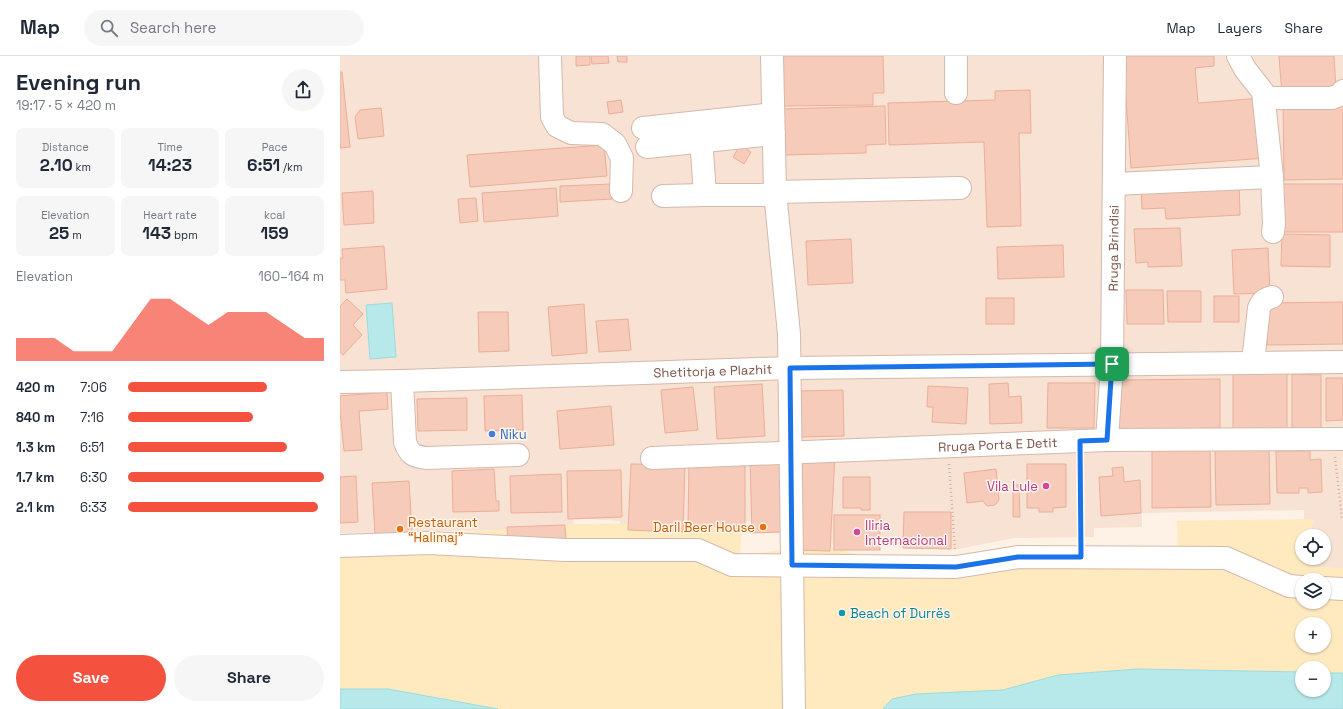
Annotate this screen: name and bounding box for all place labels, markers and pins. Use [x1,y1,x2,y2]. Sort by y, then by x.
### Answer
pin [1095,347,1129,381]
place label: Niku [500,426,527,443]
marker: Niku [487,429,497,439]
place label: Vila Lule [987,478,1038,495]
marker: Vila Lule [1041,481,1051,491]
place label: Restaurant “Halimaj” [408,514,478,546]
place label: Iliria Internacional [865,517,947,549]
place label: Daril Beer House [653,519,755,536]
marker: Daril Beer House [758,522,768,532]
marker: Restaurant “Halimaj” [395,524,405,534]
marker: Iliria Internacional [852,527,862,537]
place label: Beach of Durrës [850,605,950,622]
marker: Beach of Durrës [837,608,847,618]

